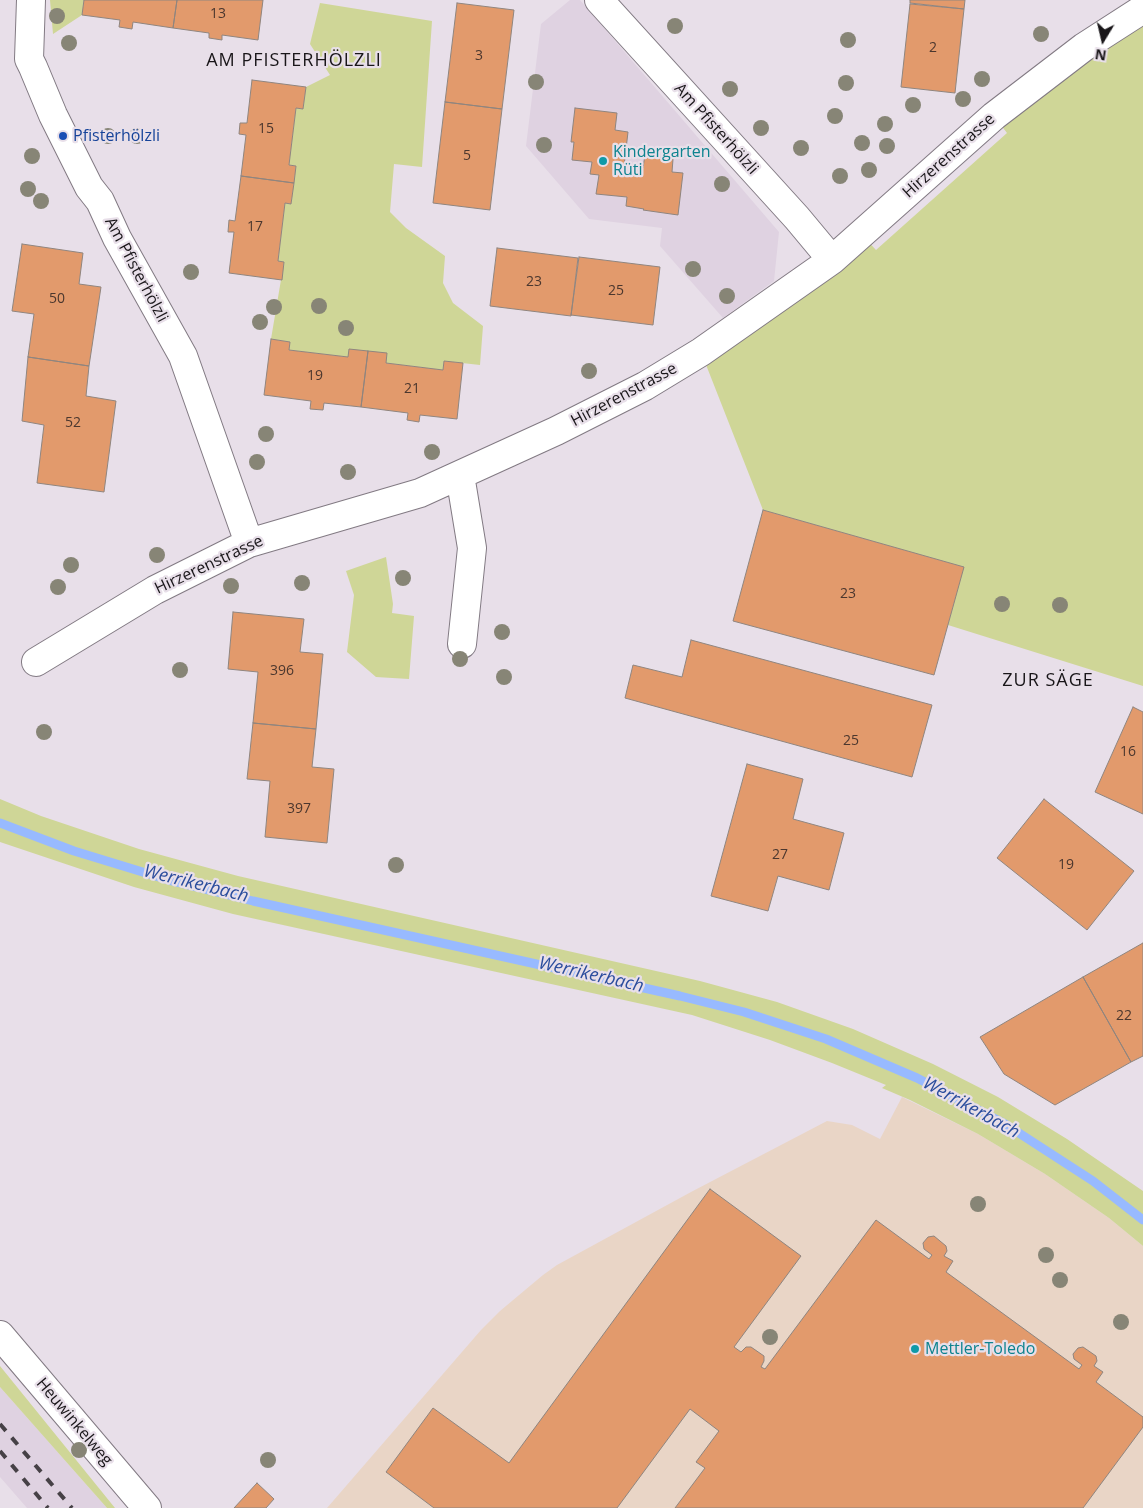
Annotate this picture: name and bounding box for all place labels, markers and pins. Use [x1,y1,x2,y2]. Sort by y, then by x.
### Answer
place label: Pfisterhölzli [73,126,160,146]
marker: Pfisterhölzli [57,130,69,142]
place label: Kindergarten Rüti [613,142,711,180]
marker: Kindergarten Rüti [597,155,609,167]
place label: Mettler-Toledo [925,1339,1035,1359]
marker: Mettler-Toledo [909,1343,921,1355]

